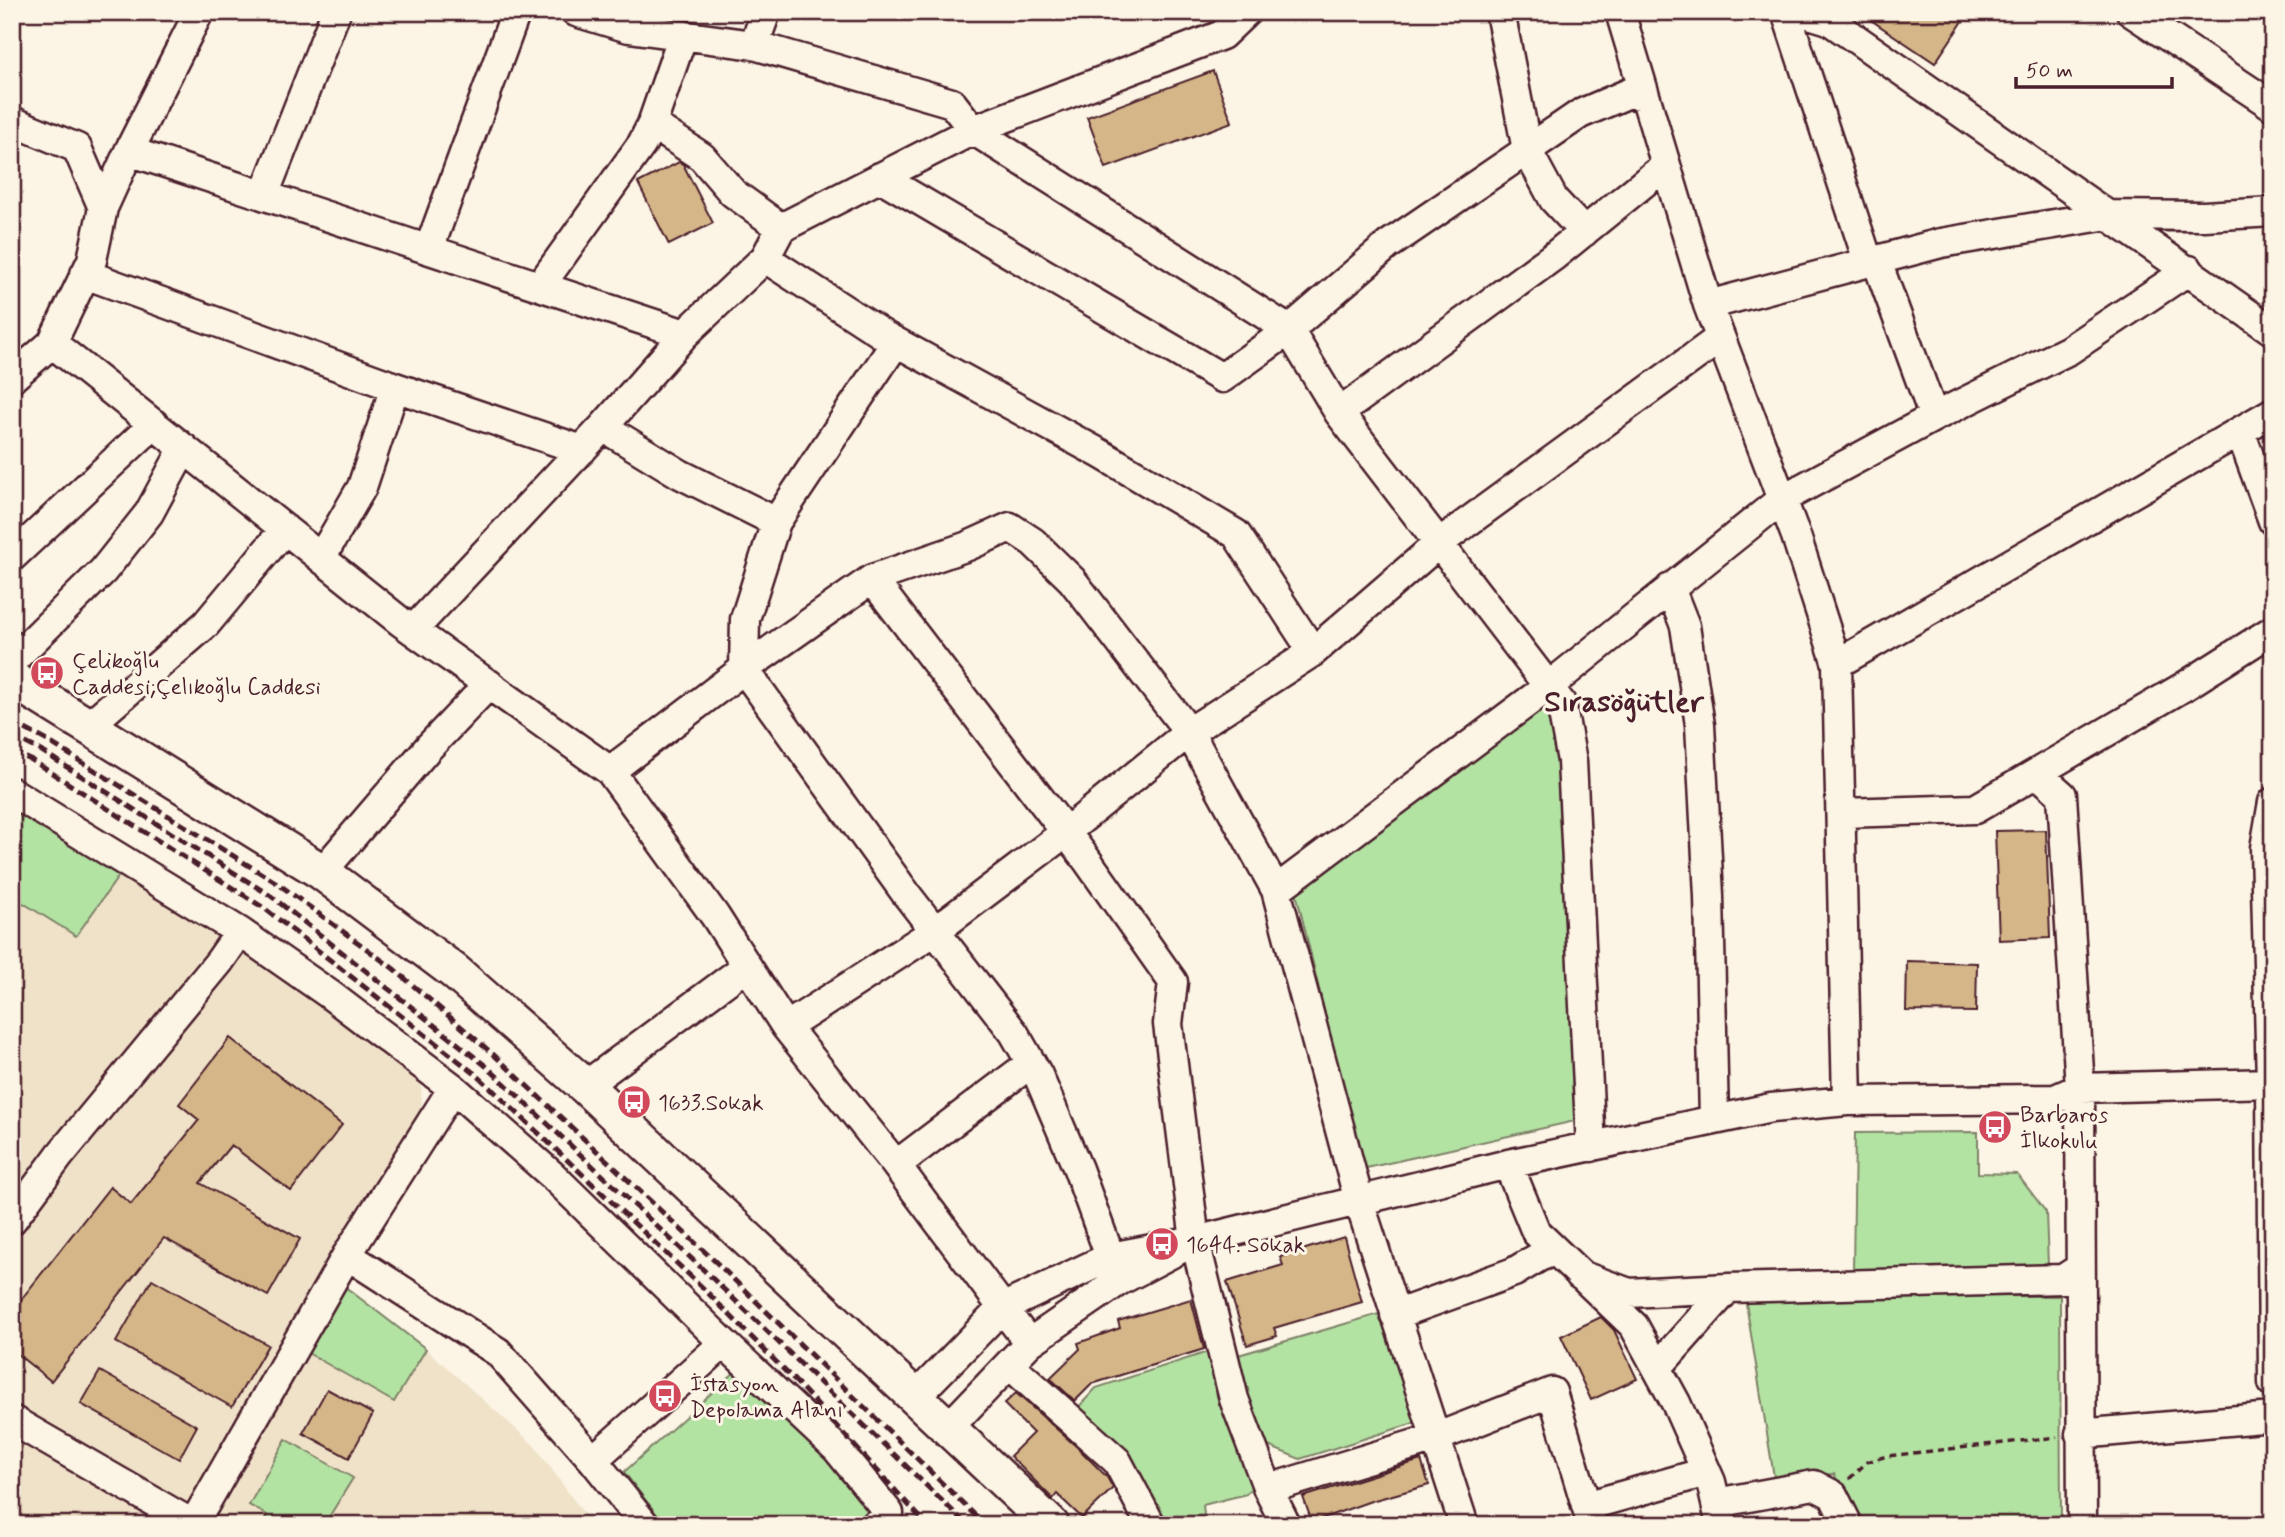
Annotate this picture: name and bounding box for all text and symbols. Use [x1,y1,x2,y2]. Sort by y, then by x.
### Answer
scale bar [2016,46,2171,90]
text: 50 m [2026,57,2073,85]
place label: Çelikoğlu Caddesi;Çelıkoğlu Caddesi [72,647,321,703]
bus stop icon: Çelikoğlu Caddesi;Çelıkoğlu Caddesi [28,654,66,692]
district label: Sırasöğütler [1544,683,1705,723]
bus stop icon: 1633.Sokak [615,1083,653,1121]
place label: 1633.Sokak [658,1089,764,1119]
place label: Barbaros İlkokulu [2020,1101,2108,1157]
bus stop icon: Barbaros İlkokulu [1976,1108,2014,1146]
bus stop icon: 1644. Sokak [1143,1225,1181,1263]
place label: 1644. Sokak [1186,1231,1305,1261]
place label: İstasyon Depolama Alanı [690,1370,843,1426]
bus stop icon: İstasyon Depolama Alanı [646,1377,684,1415]

